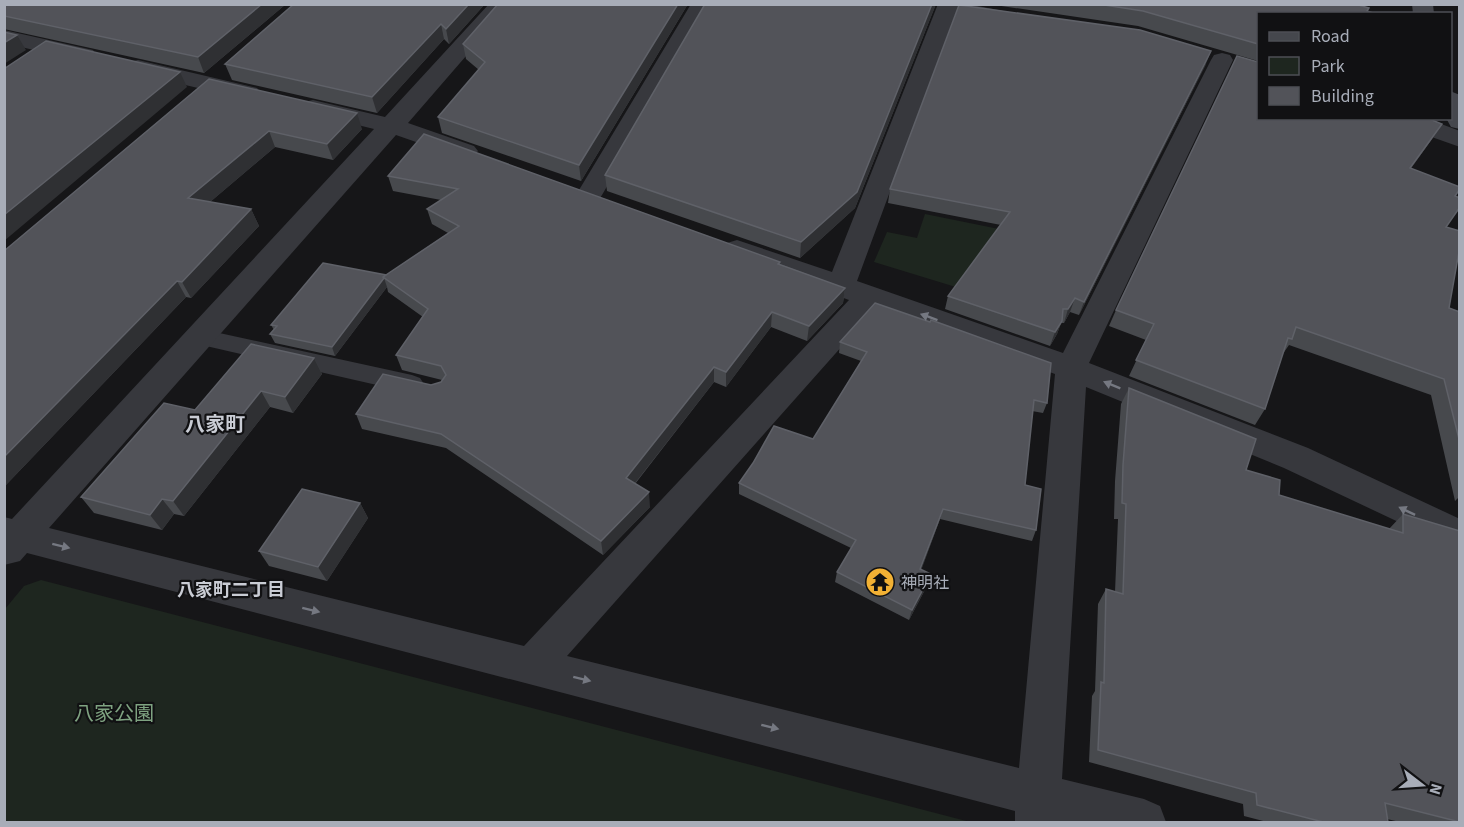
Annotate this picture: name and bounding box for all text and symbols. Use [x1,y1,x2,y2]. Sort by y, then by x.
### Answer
legend [1257,12,1452,120]
text: Road [1311,24,1350,49]
text: Park [1311,54,1345,79]
text: Building [1311,84,1374,109]
one-way arrow [920,312,938,322]
one-way arrow [1103,379,1121,389]
district label: 八家町 [185,411,245,439]
one-way arrow [1398,506,1415,515]
one-way arrow [52,542,70,551]
temple icon: 神明社 [864,566,896,598]
place label: 神明社 [901,572,949,594]
district label: 八家町二丁目 [177,578,285,603]
one-way arrow [302,605,320,615]
one-way arrow [572,674,591,684]
park label: 八家公園 [74,700,154,728]
one-way arrow [762,723,780,732]
north arrow [1392,755,1452,815]
text: N [1423,781,1447,797]

